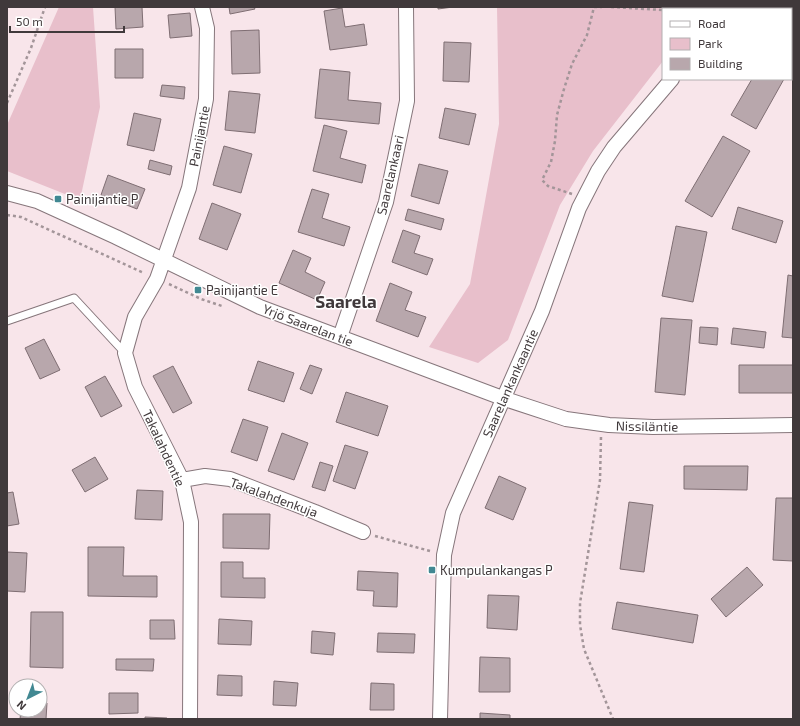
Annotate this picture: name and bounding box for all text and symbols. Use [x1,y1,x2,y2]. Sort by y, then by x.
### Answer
scale bar [10,8,124,34]
legend [662,8,792,80]
text: 50 m [16,14,43,28]
text: Road [698,16,726,30]
text: Park [698,36,723,50]
text: Building [698,56,743,70]
street label: Painijantie [185,104,213,168]
street label: Saarelankaari [373,134,407,216]
place label: Painijantie P [66,191,139,207]
marker: Painijantie P [53,194,63,204]
place label: Painijantie E [206,282,278,298]
marker: Painijantie E [193,285,203,295]
district label: Saarela [315,291,377,311]
street label: Yrjö Saarelan tie [261,300,355,350]
street label: Saarelankankaantie [479,326,541,440]
street label: Takalahdentie [139,407,189,489]
street label: Nissiläntie [616,417,678,435]
street label: Takalahdenkuja [228,474,320,520]
place label: Kumpulankangas P [440,562,553,578]
marker: Kumpulankangas P [427,565,437,575]
north arrow [8,678,48,718]
text: N [14,698,28,713]

